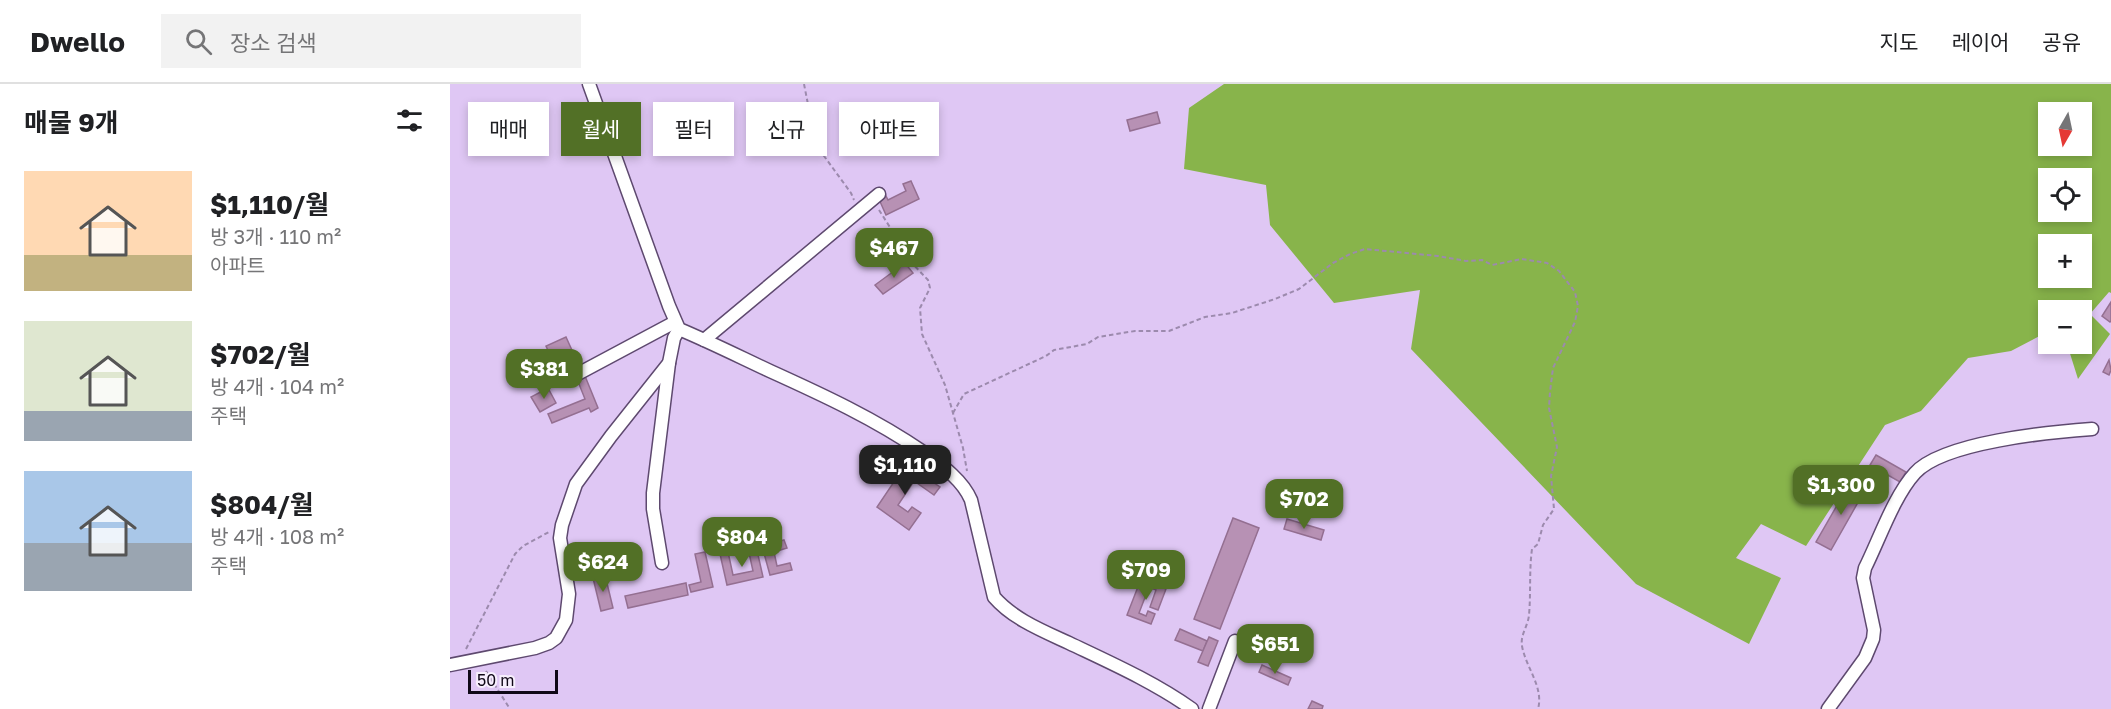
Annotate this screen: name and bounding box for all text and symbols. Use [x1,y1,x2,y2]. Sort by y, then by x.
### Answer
search box [161,14,581,68]
text: Dwello [30,25,125,58]
icon: search [182,25,215,58]
text: 장소 검색 [230,29,317,56]
text: 지도 [1880,29,1918,55]
text: 레이어 [1951,29,2009,55]
text: 공유 [2042,29,2081,55]
chip: 매매 [468,102,549,156]
chip: 월세 [561,102,641,156]
chip: 필터 [653,102,734,156]
chip: 신규 [746,102,827,156]
chip: 아파트 [839,102,939,156]
north arrow [2038,102,2092,156]
map controls [2038,102,2092,354]
icon: filters [393,104,426,137]
text: 매물 9개 [24,107,119,138]
button: locate [2038,168,2092,222]
text: $1,110/월 [210,189,329,220]
icon: home [72,195,144,267]
text: 방 3개 · 110 m² [210,224,341,248]
pin: $467 [858,228,930,279]
button: + [2038,234,2092,288]
text: $467 [869,235,919,259]
text: 아파트 [210,253,265,277]
button: − [2038,300,2092,354]
text: $702/월 [210,339,311,370]
icon: home [72,345,144,417]
pin: $381 [508,349,580,400]
text: $381 [520,356,568,380]
text: 방 4개 · 104 m² [210,374,344,398]
text: 주택 [210,403,247,427]
pin: $1,110 [856,445,954,496]
text: $1,110 [873,452,937,476]
pin: $1,300 [1792,465,1890,516]
text: $1,300 [1807,472,1875,496]
pin: $702 [1268,479,1340,530]
text: $702 [1279,486,1329,510]
text: $804/월 [210,489,314,520]
icon: home [72,495,144,567]
pin: $804 [706,517,778,568]
text: 방 4개 · 108 m² [210,524,344,548]
text: $804 [716,524,768,548]
pin: $624 [567,542,639,593]
text: $624 [578,549,628,573]
pin: $709 [1110,550,1182,601]
text: 주택 [210,553,247,577]
text: $709 [1121,557,1171,581]
pin: $651 [1239,624,1311,675]
text: $651 [1251,631,1299,655]
scale bar [468,667,558,694]
text: 50 m [477,670,514,690]

